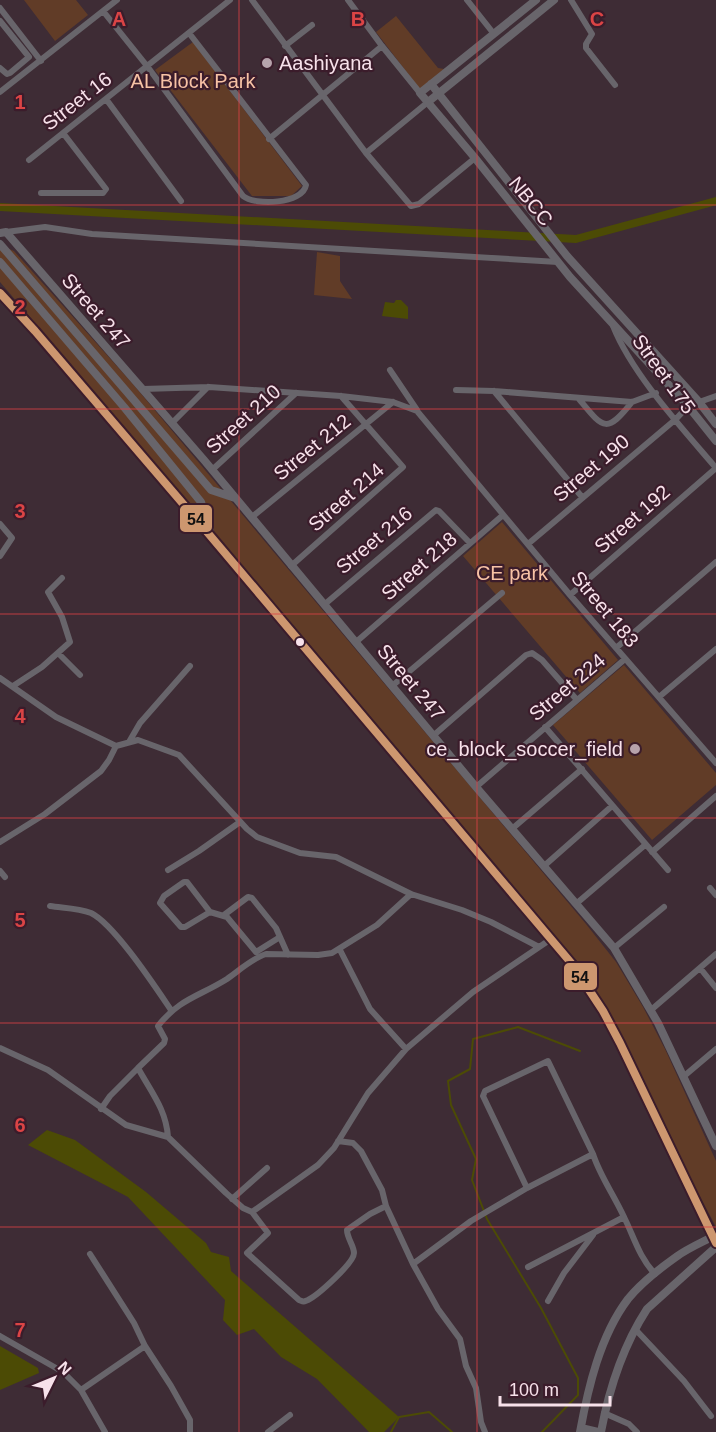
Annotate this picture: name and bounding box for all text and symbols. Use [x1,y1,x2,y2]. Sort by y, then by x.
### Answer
text: A [112,8,126,30]
text: B [351,8,365,30]
text: C [590,8,604,30]
place label: Aashiyana [279,52,373,74]
marker: Aashiyana [260,56,274,70]
street label: Street 16 [38,67,116,135]
park label: AL Block Park [131,70,256,92]
text: 1 [14,91,26,113]
street label: NBCC [505,172,557,230]
street label: Street 247 [57,269,135,353]
text: 2 [14,296,26,318]
street label: Street 175 [628,330,700,418]
street label: Street 210 [201,380,285,458]
street label: Street 212 [269,409,355,485]
street label: Street 190 [549,430,633,506]
street label: Street 214 [304,458,388,536]
street label: Street 192 [590,480,674,558]
text: 3 [14,500,26,522]
street label: Street 216 [332,502,416,578]
line badge: 54 [179,504,213,533]
text: 54 [187,511,205,528]
street label: Street 218 [377,527,461,605]
park label: CE park [476,562,549,584]
street label: Street 183 [567,567,643,651]
unlabelled marker [294,636,306,648]
street label: Street 247 [373,640,449,724]
street label: Street 224 [525,649,609,725]
text: 4 [14,705,26,727]
place label: ce_block_soccer_field [426,738,623,761]
marker: ce_block_soccer_field [628,742,642,756]
text: 5 [14,909,26,931]
line badge: 54 [563,962,598,991]
text: 54 [571,969,589,986]
text: 6 [14,1114,26,1136]
text: 7 [14,1319,26,1341]
north arrow [24,1348,84,1408]
text: N [54,1358,75,1378]
scale bar [500,1369,610,1407]
text: 100 m [509,1380,559,1400]

